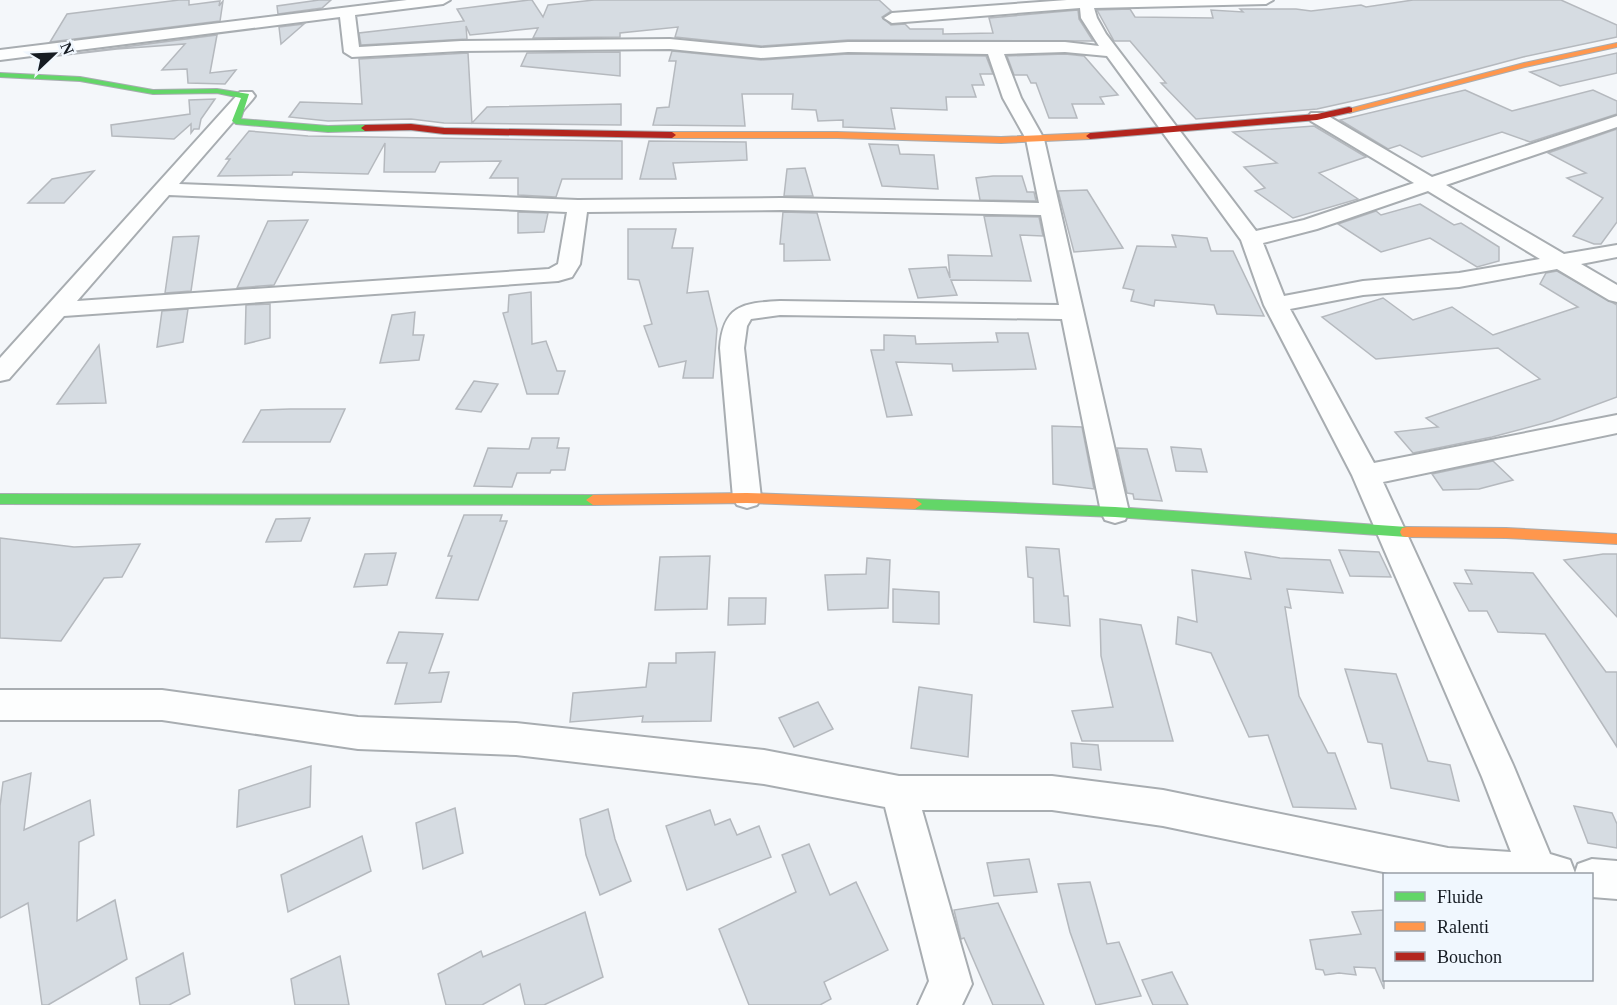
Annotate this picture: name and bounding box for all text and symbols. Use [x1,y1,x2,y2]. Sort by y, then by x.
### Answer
north arrow [24,24,84,84]
text: N [57,40,78,57]
legend [1383,873,1593,981]
text: Fluide [1437,887,1483,907]
text: Ralenti [1437,917,1489,937]
text: Bouchon [1437,947,1502,967]

